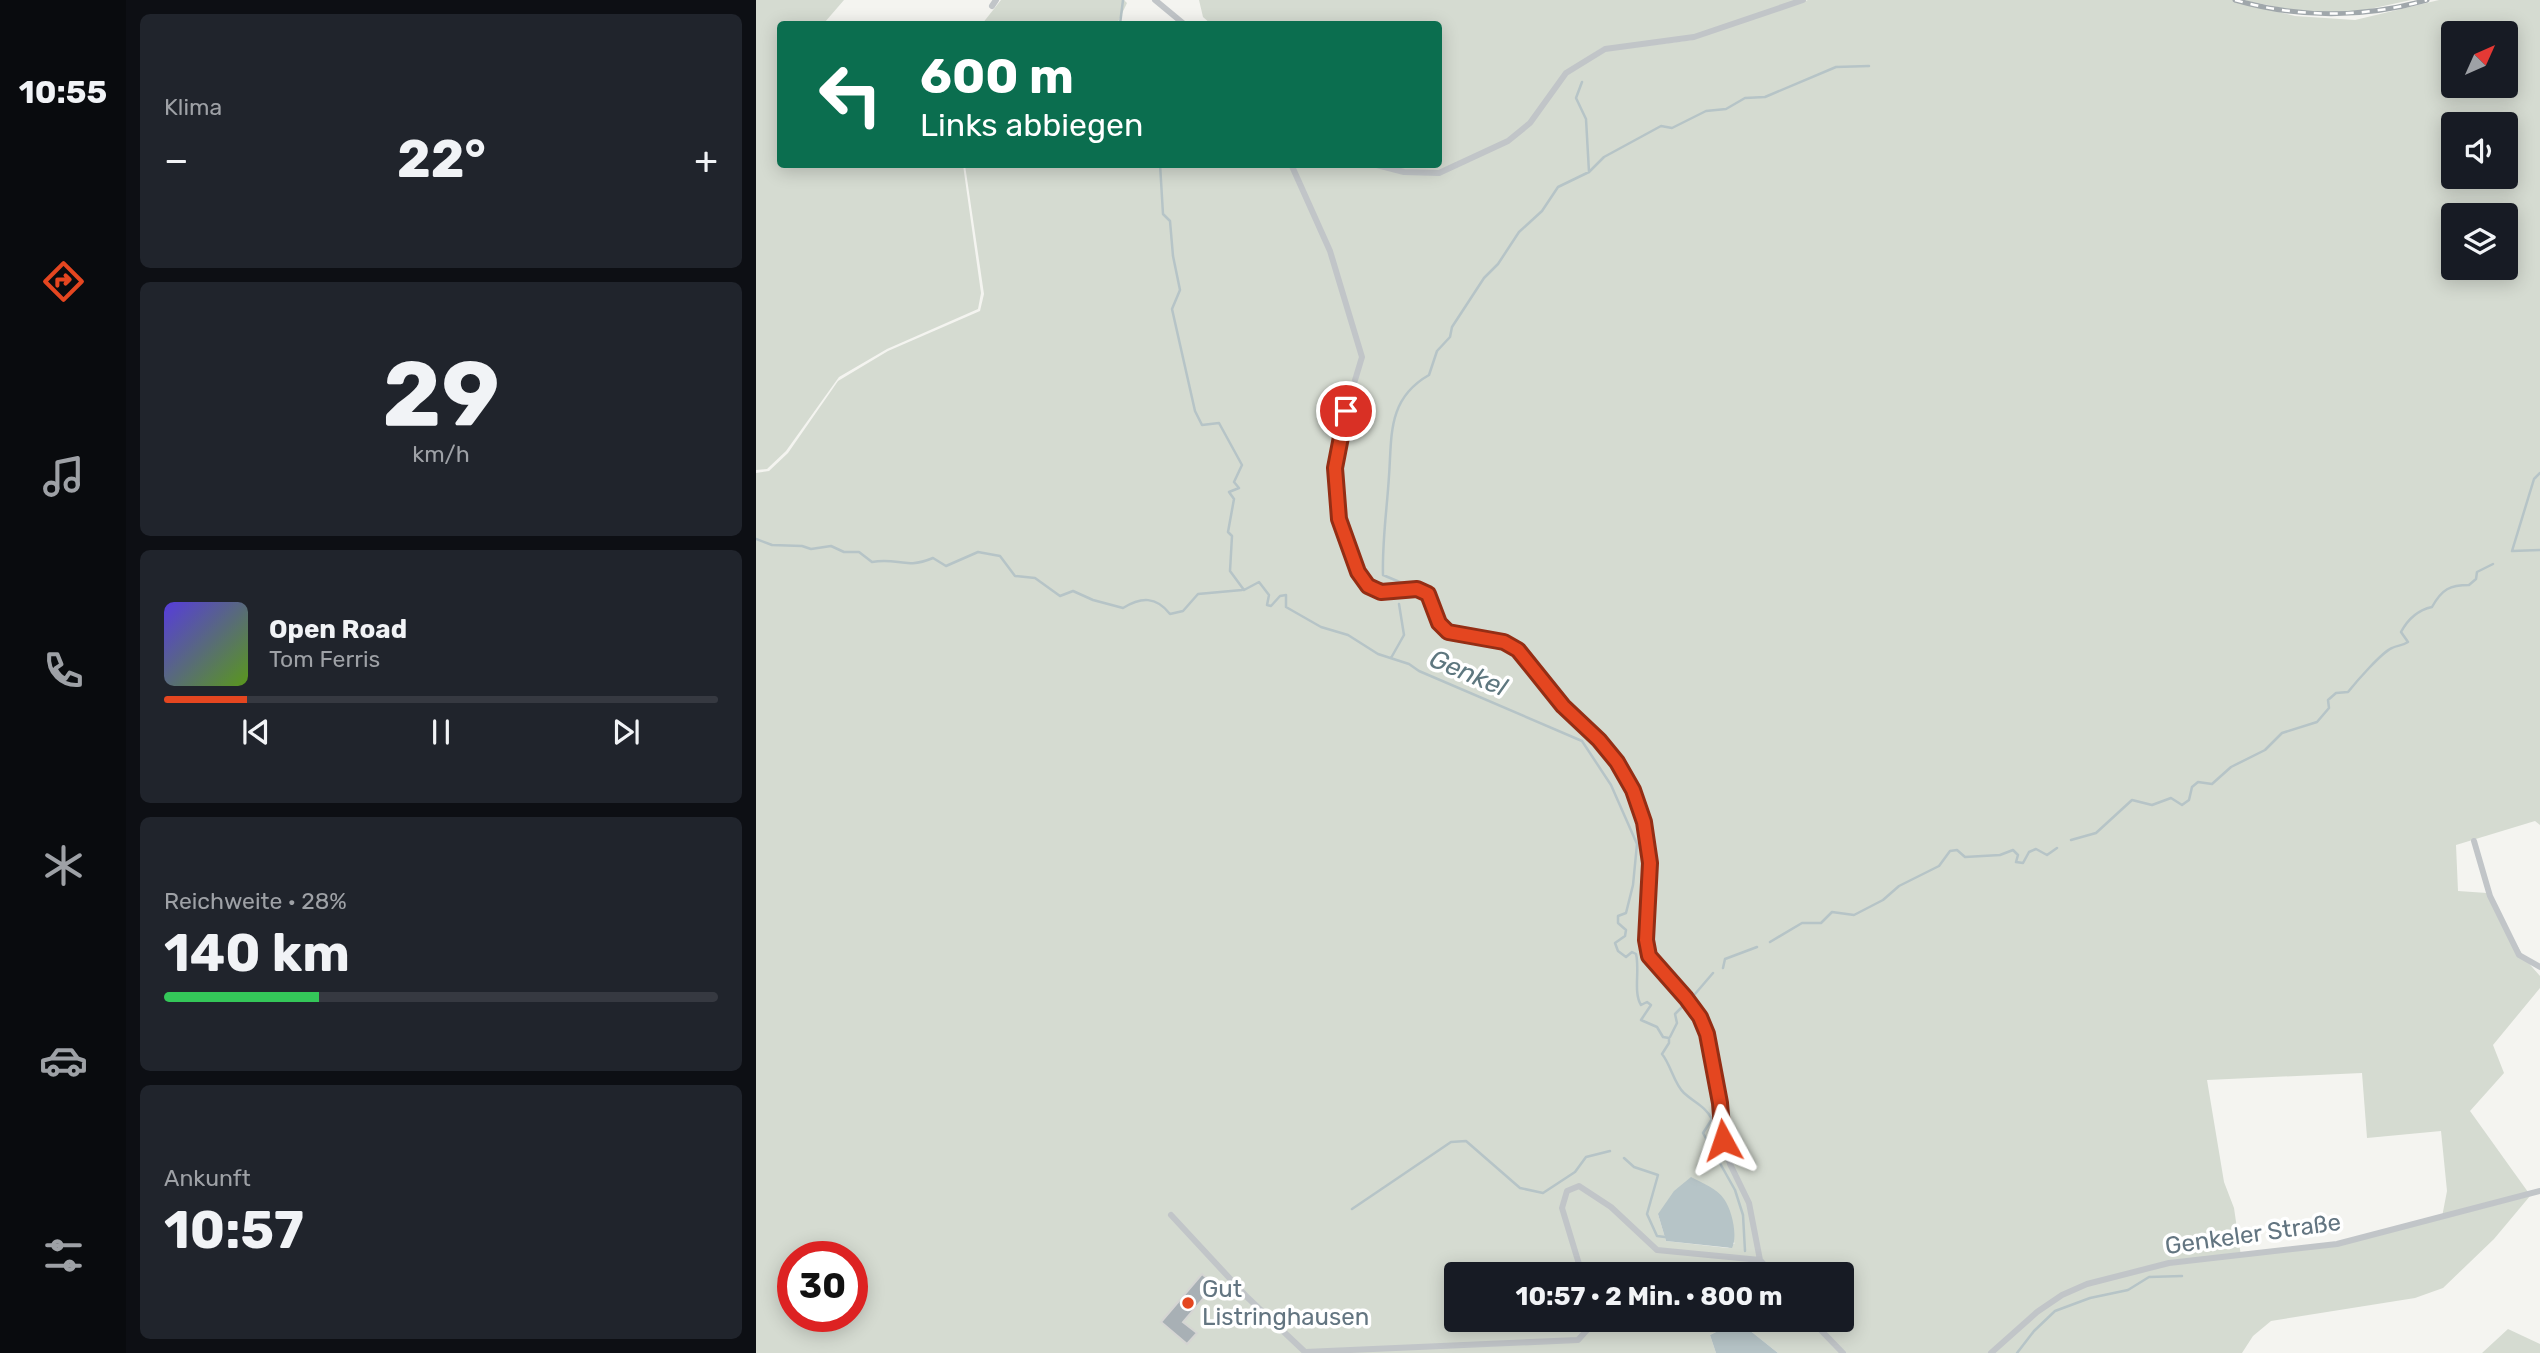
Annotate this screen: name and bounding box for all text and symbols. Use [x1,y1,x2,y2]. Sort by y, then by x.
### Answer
north arrow [2441,21,2518,98]
map controls [2441,21,2518,280]
text: 600 m [920,47,1074,105]
icon: left [805,49,896,140]
text: 10:55 [19,73,107,111]
text: Klima [164,93,222,121]
text: Links abbiegen [920,106,1143,144]
button: sound [2441,112,2518,189]
text: 22° [397,128,486,190]
text: − [164,137,189,183]
text: + [694,137,718,183]
button: layers [2441,203,2518,280]
icon: directions [39,257,88,306]
text: 29 [382,340,500,448]
pin [1316,381,1376,441]
icon: arrive [1327,392,1365,430]
text: km/h [412,440,470,468]
icon: music [39,452,88,501]
text: Open Road [269,614,407,645]
water label: Genkel [1424,643,1512,703]
text: Tom Ferris [269,645,380,673]
icon: phone [39,646,88,695]
icon: previous [237,713,275,751]
icon: pause [422,713,460,751]
icon: next [607,713,645,751]
icon: climate [39,841,88,890]
text: Reichweite · 28% [164,887,347,915]
text: 140 km [164,922,350,984]
icon: car [39,1036,88,1085]
position arrow [1686,1103,1760,1177]
text: Ankunft [164,1164,251,1192]
text: 10:57 [164,1199,304,1261]
street label: Genkeler Straße [2163,1208,2343,1260]
icon: filters [39,1231,88,1280]
speed limit sign: 30 [777,1241,868,1332]
place label: Gut Listringhausen [1202,1275,1369,1331]
text: 10:57 · 2 Min. · 800 m [1515,1281,1783,1312]
marker: Gut Listringhausen [1180,1295,1196,1311]

